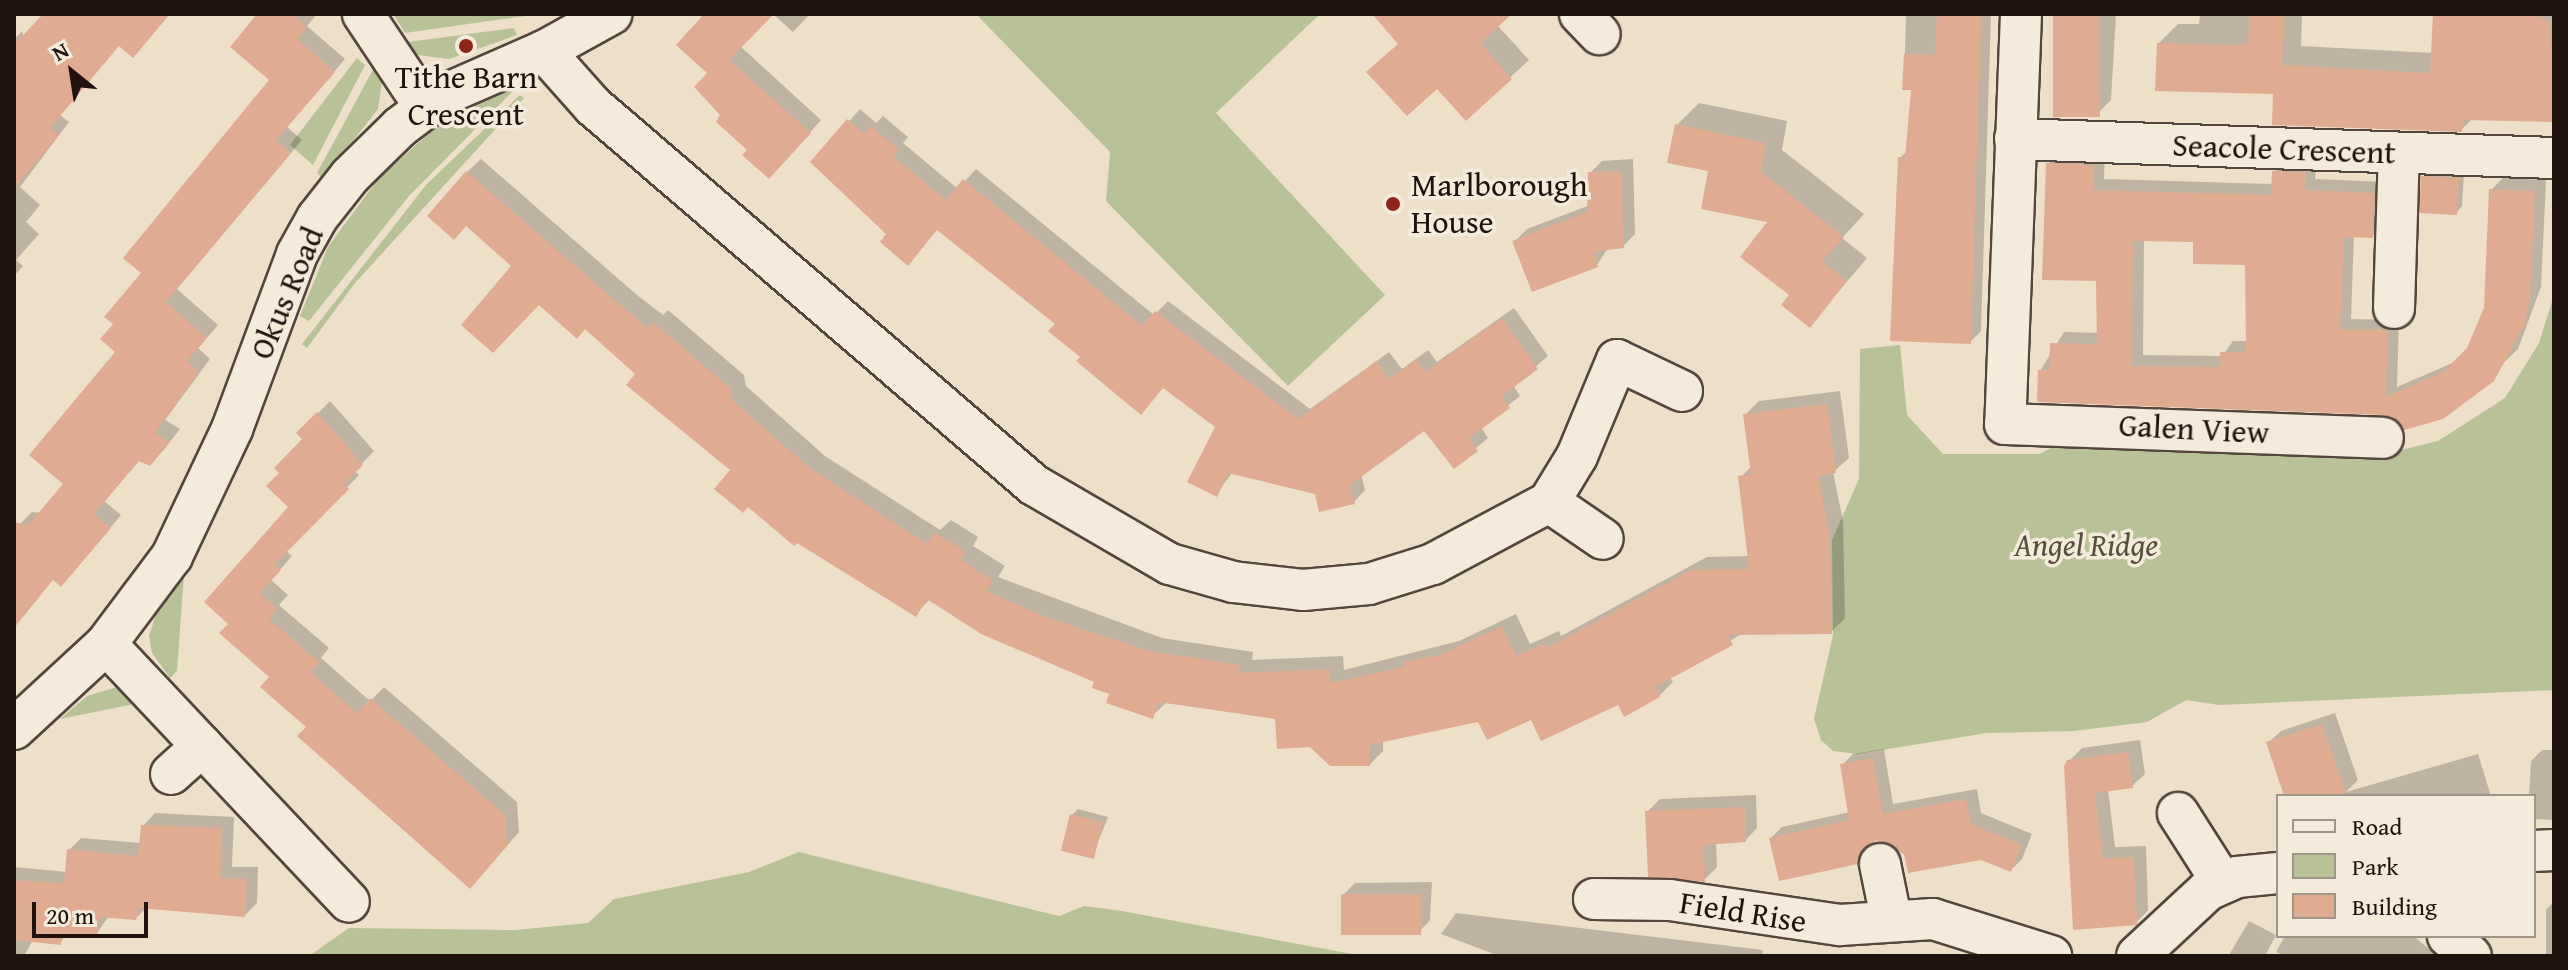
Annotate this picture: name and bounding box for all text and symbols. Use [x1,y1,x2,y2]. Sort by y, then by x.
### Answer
north arrow [32,32,112,112]
text: N [46,34,74,69]
marker: Tithe Barn Crescent [457,37,475,55]
place label: Tithe Barn Crescent [395,59,537,134]
street label: Seacole Crescent [2172,126,2396,172]
place label: Marlborough House [1411,167,1588,242]
marker: Marlborough House [1382,193,1404,215]
street label: Okus Road [242,221,332,365]
street label: Galen View [2118,406,2270,452]
park label: Angel Ridge [2014,526,2158,564]
legend [2276,794,2536,938]
text: Road [2352,809,2402,844]
text: Park [2352,849,2398,884]
street label: Field Rise [1677,883,1809,941]
scale bar [36,886,152,936]
text: Building [2352,889,2437,924]
text: 20 m [46,898,94,933]

